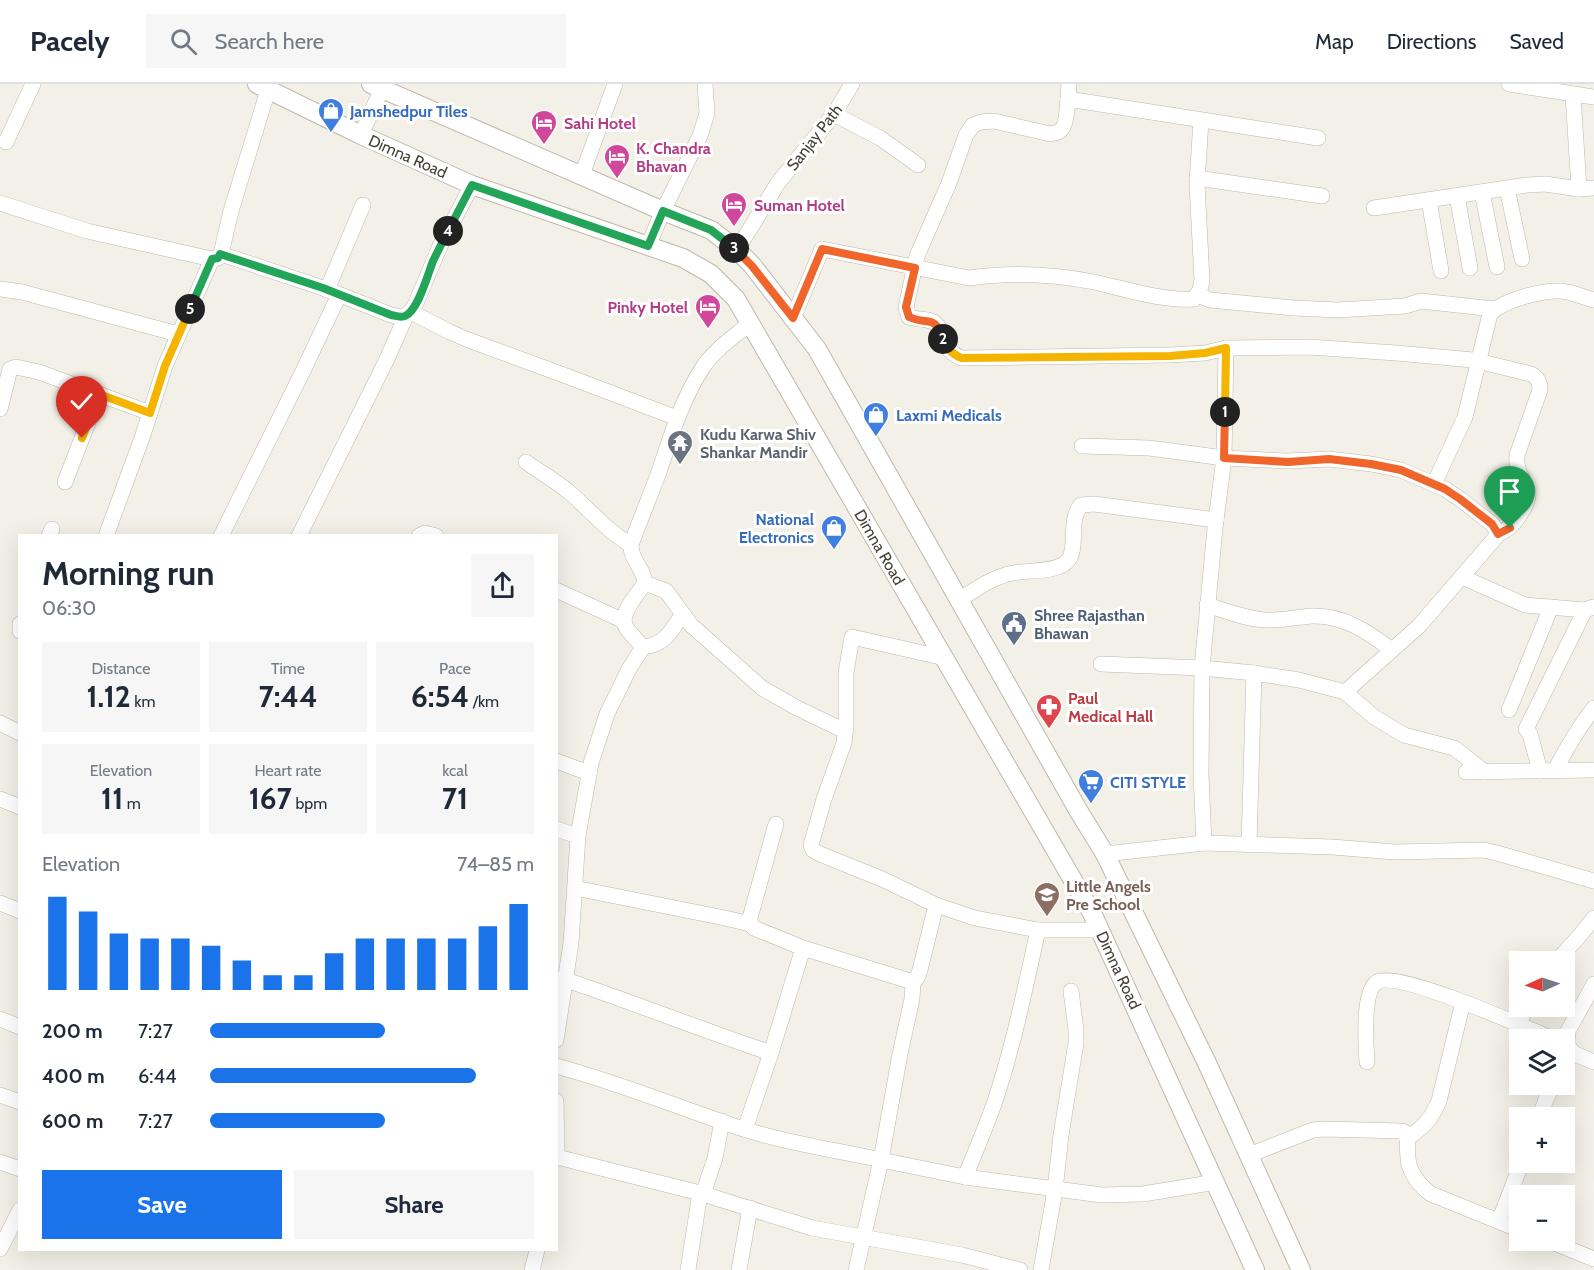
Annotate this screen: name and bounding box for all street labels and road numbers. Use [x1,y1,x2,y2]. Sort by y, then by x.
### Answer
street label: Sanjay Path [783,100,846,174]
street label: Dimna Road [366,131,450,182]
street label: Dimna Road [850,506,909,588]
street label: Dimna Road [1092,928,1145,1012]

